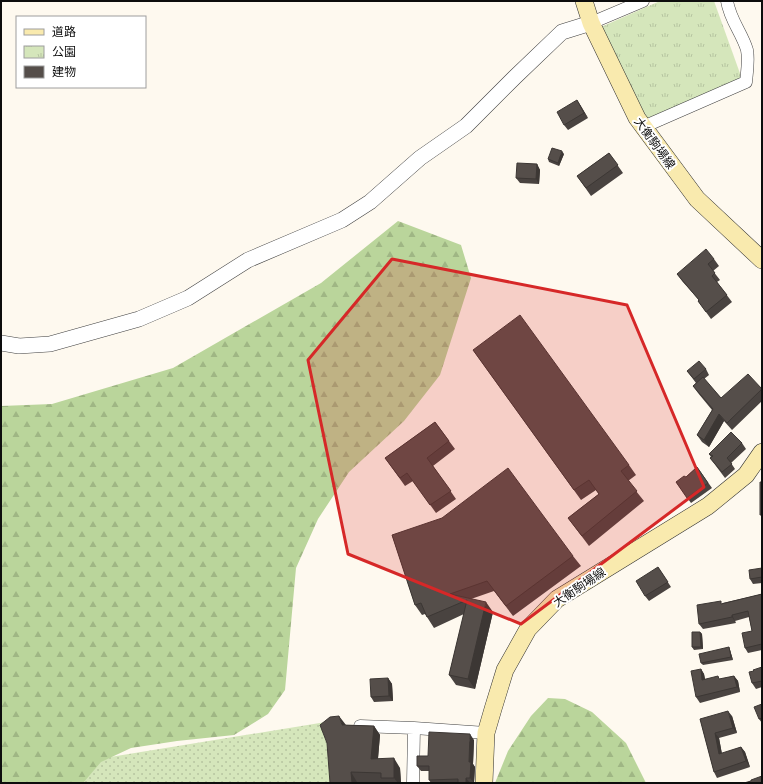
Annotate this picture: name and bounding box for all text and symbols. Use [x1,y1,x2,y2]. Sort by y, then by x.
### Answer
legend [16,16,146,88]
text: 道路 [52,23,76,40]
text: 公園 [52,43,76,60]
text: 建物 [52,63,76,80]
street label: 大衡駒場線 [630,114,680,172]
street label: 大衡駒場線 [549,563,609,611]

